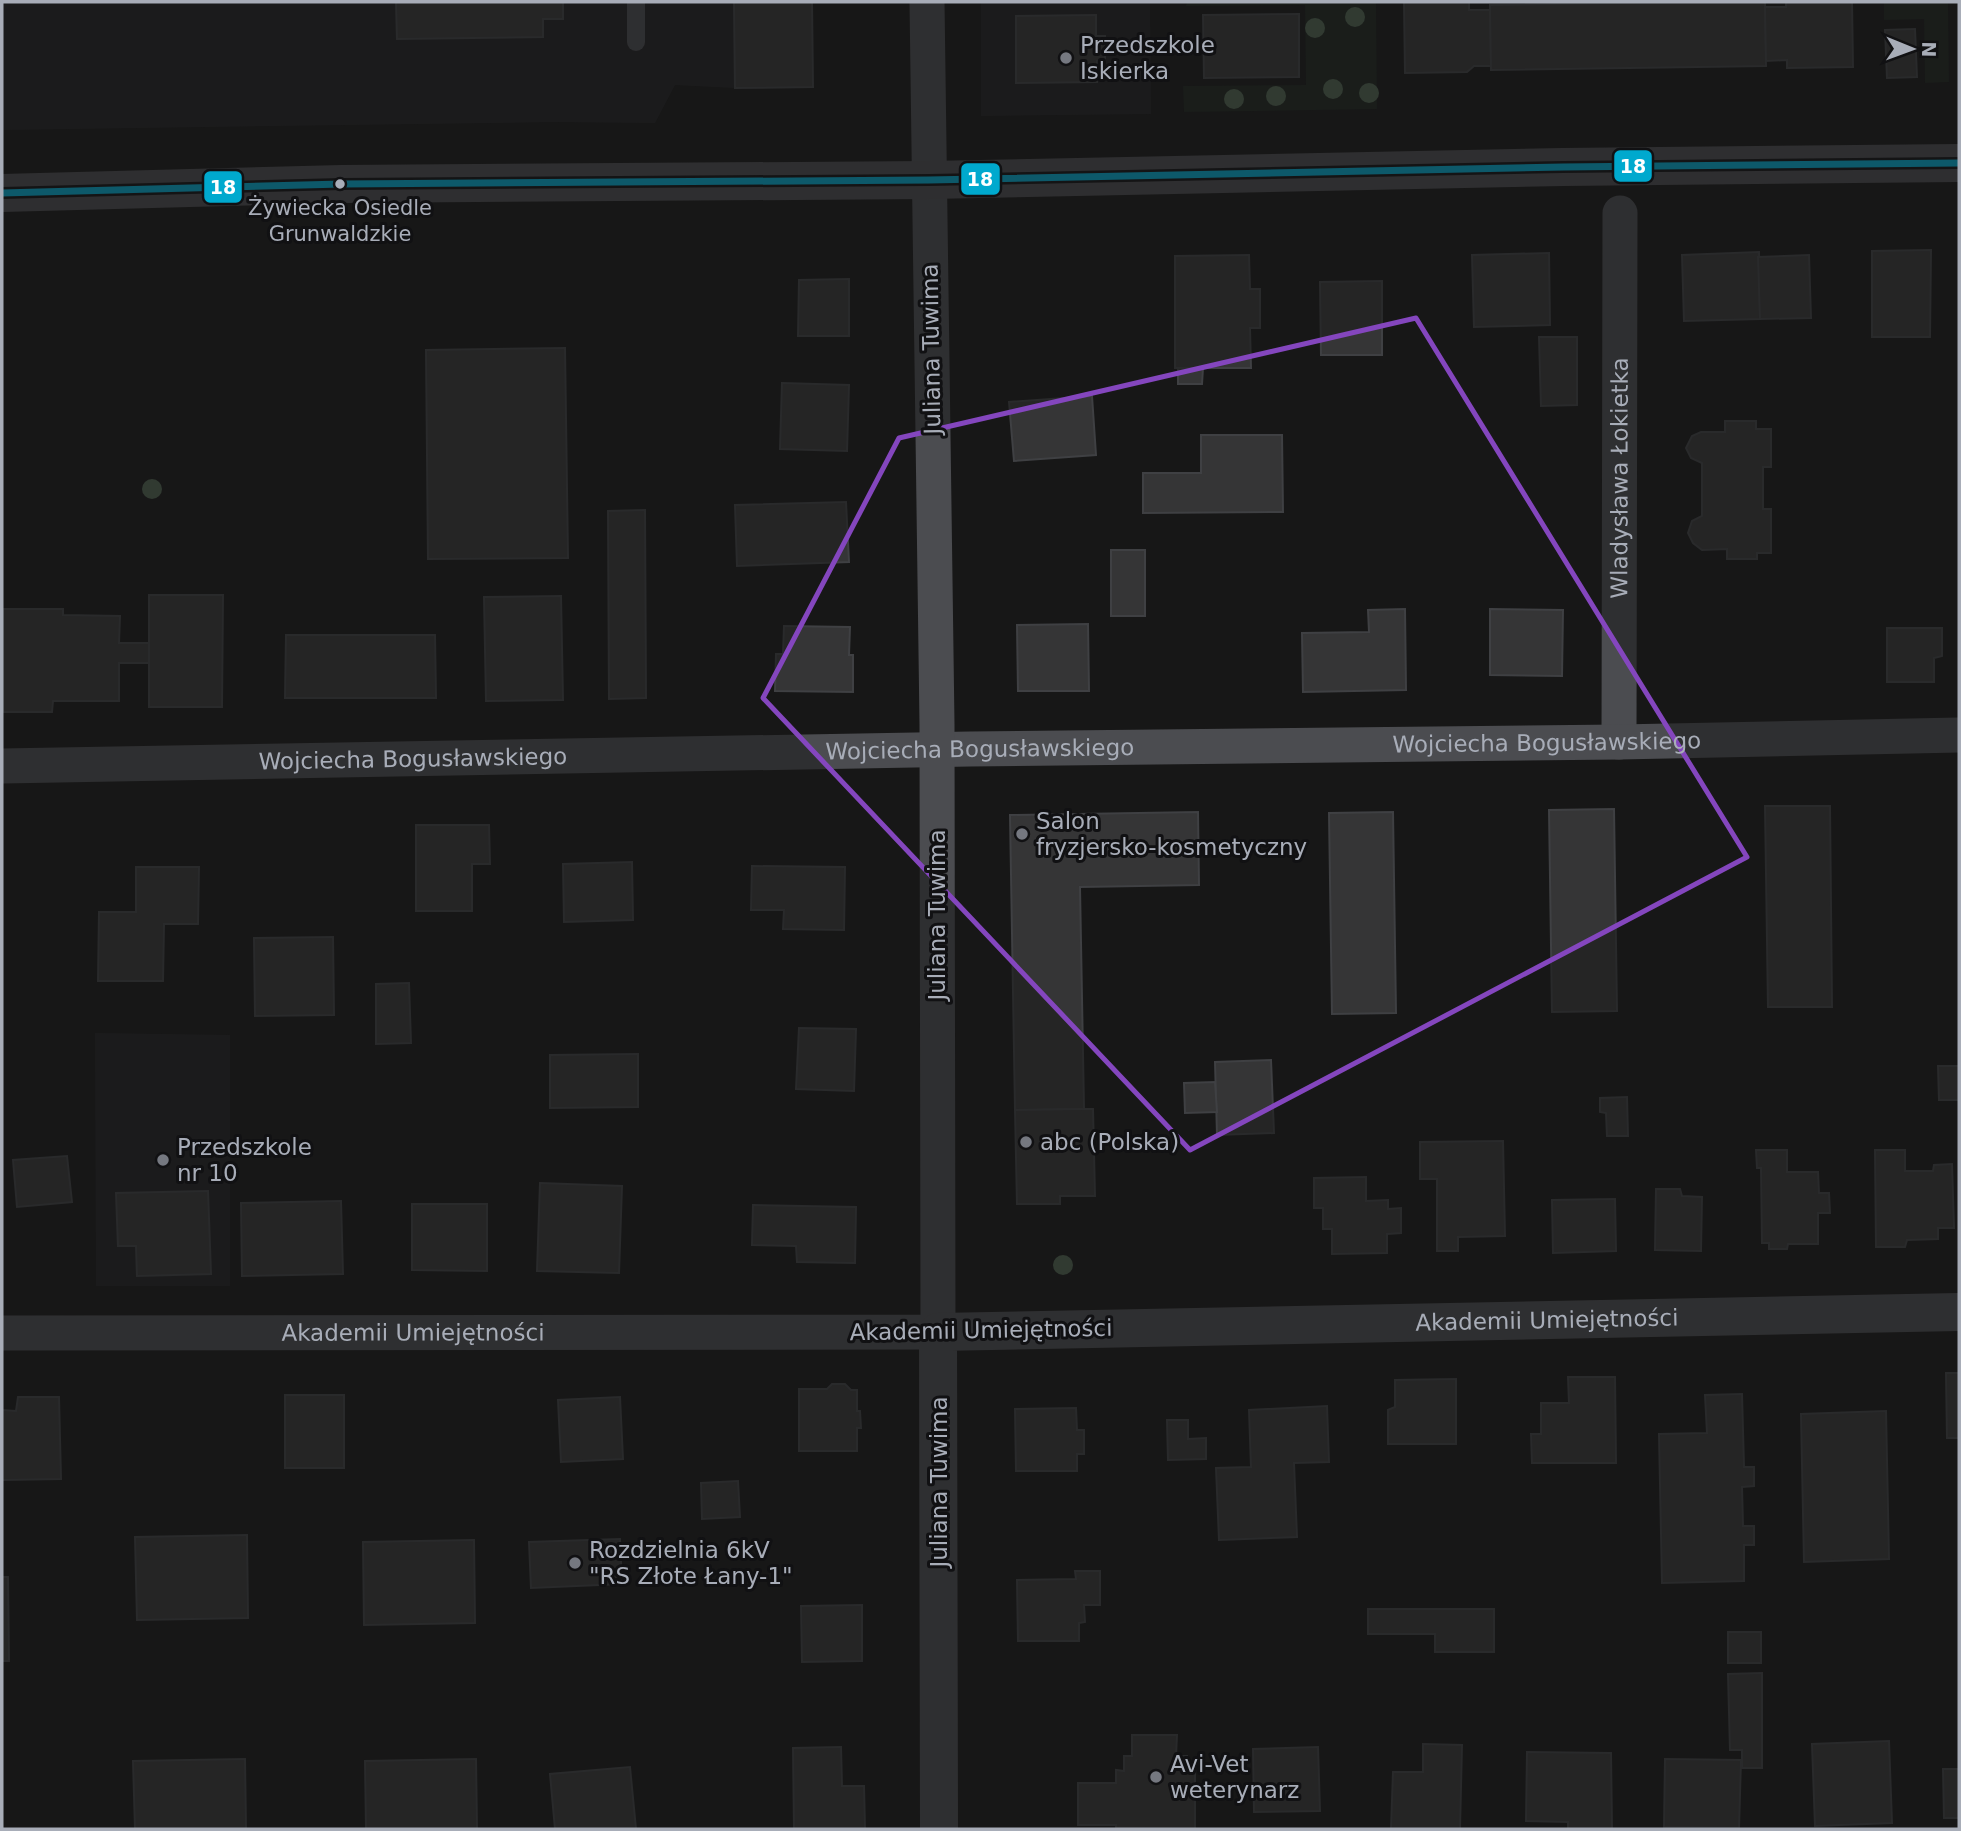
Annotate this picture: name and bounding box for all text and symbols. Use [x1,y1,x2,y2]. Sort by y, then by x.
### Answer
north arrow [1877,14,1947,84]
place label: Przedszkole Iskierka [1080,32,1215,84]
text: N [1918,41,1940,57]
marker: Przedszkole Iskierka [1058,50,1074,66]
line badge: 18 [1613,149,1653,183]
text: 18 [1620,155,1646,177]
line badge: 18 [960,162,1001,196]
text: 18 [967,168,993,190]
line badge: 18 [203,170,243,204]
text: 18 [210,176,236,198]
marker: Żywiecka Osiedle Grunwaldzkie [333,177,347,191]
place label: Żywiecka Osiedle Grunwaldzkie [248,195,432,246]
street label: Juliana Tuwima [917,263,946,437]
street label: Wladysława Łokietka [1606,357,1633,599]
street label: Wojciecha Bogusławskiego [1392,727,1701,757]
street label: Wojciecha Bogusławskiego [825,734,1134,765]
street label: Wojciecha Bogusławskiego [258,743,568,774]
place label: Salon fryzjersko-kosmetyczny [1036,808,1307,860]
marker: Salon fryzjersko-kosmetyczny [1014,826,1030,842]
street label: Juliana Tuwima [924,829,950,1003]
place label: abc (Polska) [1040,1129,1179,1155]
place label: Przedszkole nr 10 [177,1134,312,1186]
marker: abc (Polska) [1018,1134,1034,1150]
marker: Przedszkole nr 10 [155,1152,171,1168]
street label: Akademii Umiejętności [1415,1304,1679,1336]
street label: Akademii Umiejętności [849,1315,1113,1345]
street label: Akademii Umiejętności [281,1319,545,1346]
street label: Juliana Tuwima [926,1396,952,1570]
place label: Rozdzielnia 6kV "RS Złote Łany-1" [589,1537,793,1589]
marker: Rozdzielnia 6kV "RS Złote Łany-1" [567,1555,583,1571]
place label: Avi-Vet weterynarz [1170,1751,1299,1803]
marker: Avi-Vet weterynarz [1148,1769,1164,1785]

